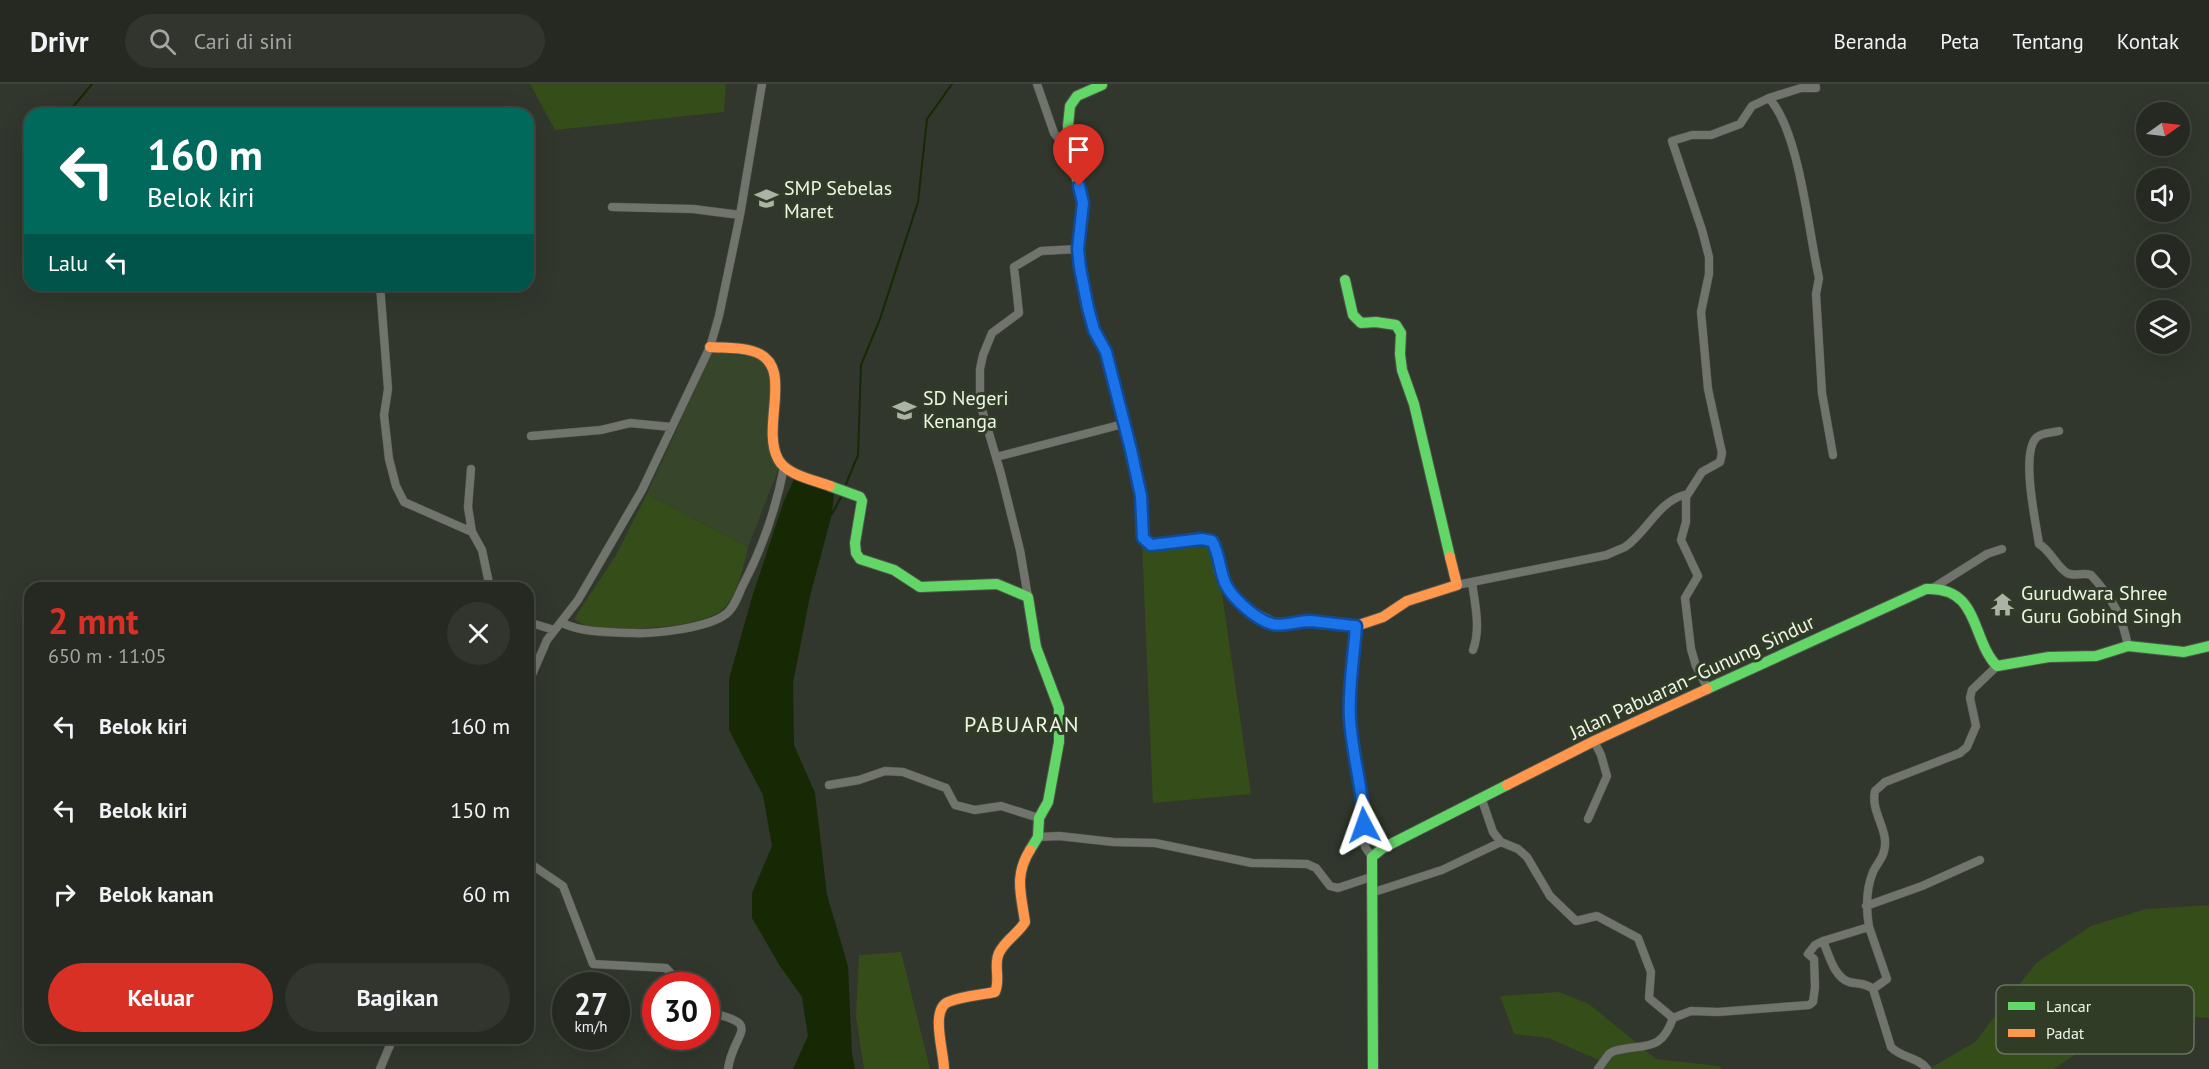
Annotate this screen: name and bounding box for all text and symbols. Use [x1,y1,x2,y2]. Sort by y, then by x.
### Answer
search box [125,14,545,68]
text: Drivr [30,23,89,60]
icon: search [146,25,179,58]
text: Cari di sini [194,27,293,55]
text: Beranda [1834,28,1907,55]
text: Peta [1940,28,1979,55]
text: Tentang [2012,28,2084,55]
text: Kontak [2117,28,2179,55]
north arrow [2136,102,2190,156]
map controls [2136,102,2190,354]
pin [1053,124,1104,186]
text: 160 m [147,127,263,182]
icon: left [48,132,126,210]
icon: arrive [1062,133,1095,166]
button: sound [2136,168,2190,222]
place label: SMP Sebelas Maret [784,175,892,224]
text: Belok kiri [147,180,255,214]
school or university icon: SMP Sebelas Maret [753,186,779,212]
button: search [2136,234,2190,288]
icon: left [100,246,133,279]
text: Lalu [48,249,88,277]
button: layers [2136,300,2190,354]
place label: SD Negeri Kenanga [923,385,1009,434]
school or university icon: SD Negeri Kenanga [892,397,918,423]
place label: Gurudwara Shree Guru Gobind Singh [2021,580,2182,629]
temple icon: Gurudwara Shree Guru Gobind Singh [1990,592,2016,618]
text: 2 mnt [48,597,139,644]
button: close [447,602,510,665]
street label: Jalan Pabuaran–Gunung Sindur [1564,609,1819,746]
text: 650 m · 11:05 [48,643,166,669]
icon: left [48,710,81,743]
district label: PABUARAN [964,710,1080,738]
text: Belok kiri [99,712,188,740]
text: 160 m [450,712,510,740]
position arrow [1332,793,1396,857]
icon: left [48,794,81,827]
text: Belok kiri [99,796,188,824]
text: 150 m [450,796,510,824]
icon: right [48,878,81,911]
text: Belok kanan [99,880,214,908]
text: 60 m [462,880,510,908]
button: Keluar [48,963,273,1032]
button: Bagikan [285,963,510,1032]
speed limit sign: 30 [642,972,720,1050]
text: 27 [574,984,608,1023]
legend [1996,985,2194,1054]
text: Lancar [2046,996,2092,1016]
text: km/h [575,1017,607,1036]
text: Padat [2046,1023,2085,1043]

